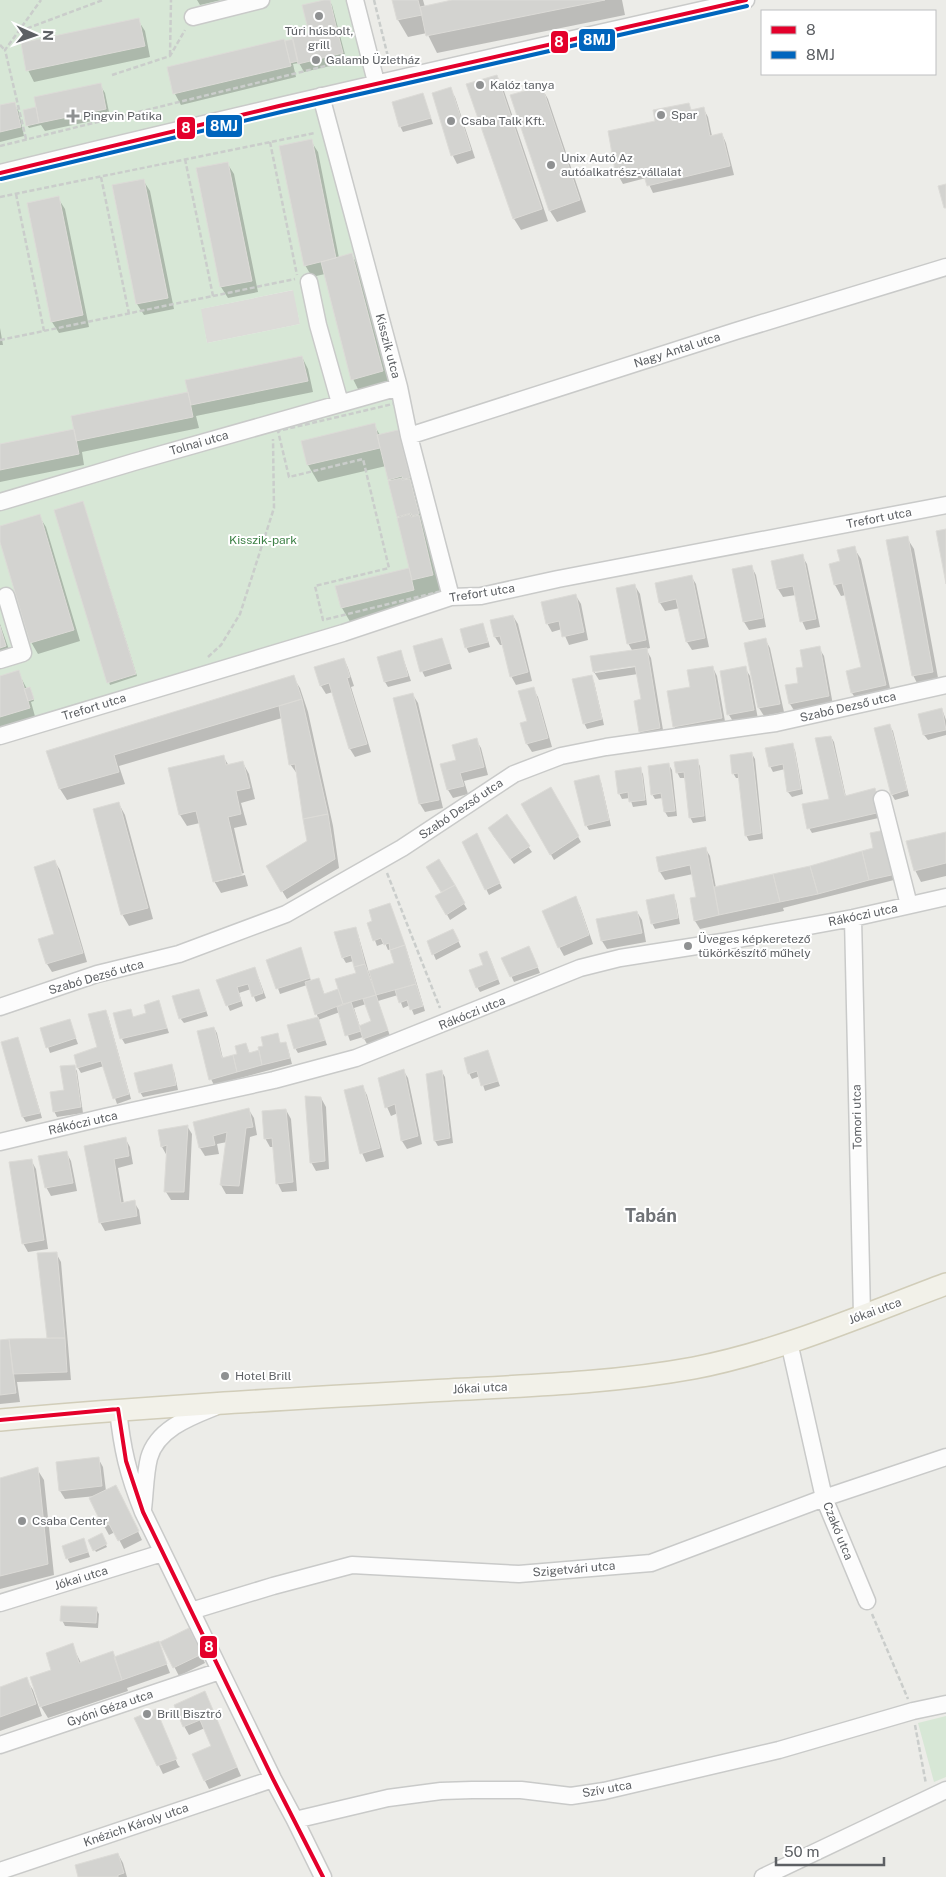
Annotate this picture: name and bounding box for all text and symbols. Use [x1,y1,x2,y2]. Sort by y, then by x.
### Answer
north arrow [10,10,60,60]
marker: Túri húsbolt, grill [313,10,325,22]
legend [761,10,936,75]
text: 8 [806,21,816,38]
place label: Túri húsbolt, grill [285,24,353,52]
line badge: 8MJ [578,28,616,52]
text: N [40,30,56,41]
line badge: 8 [550,30,569,54]
text: 8MJ [583,32,611,48]
text: 8 [554,34,564,50]
text: 8MJ [806,46,835,63]
place label: Galamb Üzletház [326,53,420,67]
marker: Galamb Üzletház [310,54,322,66]
place label: Kalóz tanya [490,78,554,92]
marker: Kalóz tanya [474,79,486,91]
place label: Spar [671,108,698,122]
place label: Pingvin Patika [83,109,162,123]
marker: Spar [655,109,667,121]
marker: Pingvin Patika [67,110,79,122]
line badge: 8MJ [205,114,243,138]
place label: Csaba Talk Kft. [461,114,545,128]
marker: Csaba Talk Kft. [445,115,457,127]
line badge: 8 [176,116,196,140]
text: 8MJ [210,118,238,134]
text: 8 [181,120,191,136]
place label: Unix Autó Az autóalkatrész-vállalat [561,151,682,179]
marker: Unix Autó Az autóalkatrész-vállalat [545,159,557,171]
street label: Kisszik utca [373,312,403,380]
street label: Nagy Antal utca [632,329,722,371]
street label: Tolnai utca [168,428,230,458]
street label: Trefort utca [845,505,913,531]
park label: Kisszik-park [229,533,297,547]
street label: Trefort utca [448,581,516,605]
street label: Szabó Dezső utca [799,689,897,725]
street label: Trefort utca [60,691,128,723]
street label: Szabó Dezső utca [416,776,506,842]
street label: Rákóczi utca [827,901,899,929]
place label: Üveges képkeretező tükörkészítő műhely [698,932,811,960]
marker: Üveges képkeretező tükörkészítő műhely [682,940,694,952]
street label: Szabó Dezső utca [47,957,145,997]
street label: Rákóczi utca [437,993,507,1033]
street label: Tomori utca [849,1084,865,1150]
street label: Rákóczi utca [47,1108,119,1138]
district label: Tabán [625,1205,677,1226]
street label: Jókai utca [847,1295,903,1327]
place label: Hotel Brill [235,1369,292,1383]
marker: Hotel Brill [219,1370,231,1382]
street label: Jókai utca [452,1380,508,1396]
street label: Czakó utca [820,1500,856,1562]
place label: Csaba Center [32,1514,108,1528]
marker: Csaba Center [16,1515,28,1527]
street label: Szigetvári utca [532,1558,616,1580]
street label: Jókai utca [53,1563,109,1593]
line badge: 8 [199,1635,218,1659]
text: 8 [204,1639,214,1655]
street label: Gyóni Géza utca [65,1687,155,1729]
place label: Brill Bisztró [157,1707,222,1721]
marker: Brill Bisztró [141,1708,153,1720]
street label: Szív utca [581,1778,633,1800]
street label: Knézich Károly utca [82,1800,190,1850]
scale bar [776,1834,884,1866]
text: 50 m [784,1843,819,1860]

